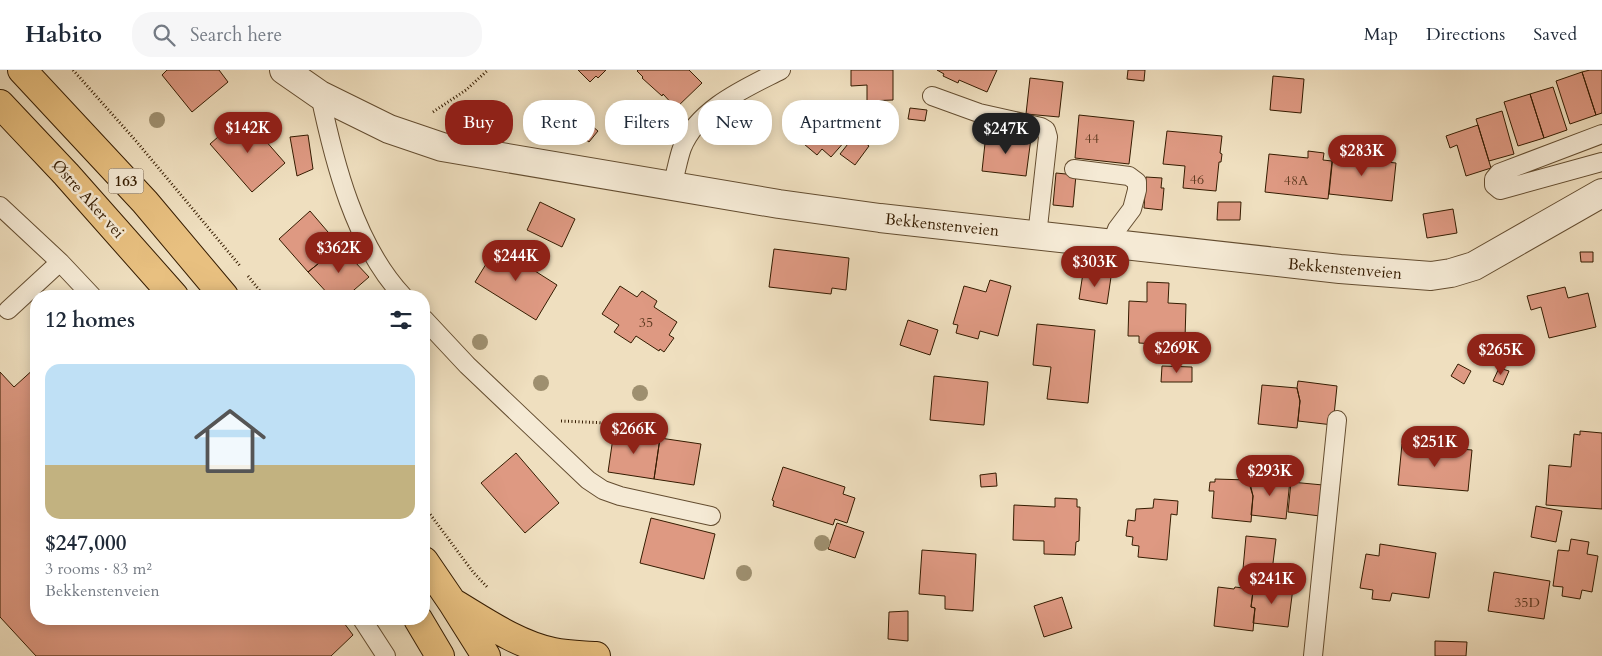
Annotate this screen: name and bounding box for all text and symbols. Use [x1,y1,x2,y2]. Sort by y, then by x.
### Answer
search box [132,12,482,57]
text: Habito [25,18,102,51]
icon: search [150,21,178,49]
text: Search here [190,22,282,48]
text: Map [1364,22,1398,47]
text: Directions [1426,22,1505,47]
text: Saved [1533,22,1577,47]
chip: Buy [445,100,513,145]
chip: Rent [523,100,595,145]
chip: Filters [605,100,688,145]
chip: New [698,100,772,145]
chip: Apartment [782,100,899,145]
pin: $142K [213,112,283,154]
pin: $247K [971,112,1041,155]
text: $142K [225,117,271,139]
text: $247K [983,118,1029,140]
house number: 44 [1085,129,1099,148]
pin: $283K [1327,134,1397,177]
text: $283K [1339,140,1385,162]
street label: Østre Aker vei [47,155,130,243]
road number: 163 [108,168,144,194]
house number: 46 [1190,170,1204,189]
house number: 48A [1284,171,1308,190]
street label: Bekkenstenveien [884,208,1000,242]
pin: $362K [304,232,374,274]
text: $362K [316,237,362,259]
pin: $244K [481,240,551,282]
text: $244K [493,245,539,267]
pin: $303K [1060,246,1130,288]
text: $303K [1072,251,1118,273]
street label: Bekkenstenveien [1287,253,1403,285]
text: 12 homes [45,306,135,335]
icon: filters [387,306,415,334]
house number: 35 [639,313,653,332]
pin: $269K [1142,332,1212,374]
pin: $265K [1466,334,1536,376]
text: $269K [1154,337,1200,359]
text: $265K [1478,339,1524,361]
icon: home [185,396,275,486]
pin: $266K [599,412,669,455]
text: $266K [611,418,657,440]
pin: $251K [1400,426,1470,468]
text: $251K [1412,431,1458,453]
pin: $293K [1235,454,1305,497]
text: $293K [1247,460,1293,482]
text: $247,000 [45,529,126,558]
text: 3 rooms · 83 m² [45,558,152,580]
pin: $241K [1237,562,1307,605]
text: $241K [1249,568,1295,590]
text: Bekkenstenveien [45,580,160,602]
house number: 35D [1514,593,1540,612]

